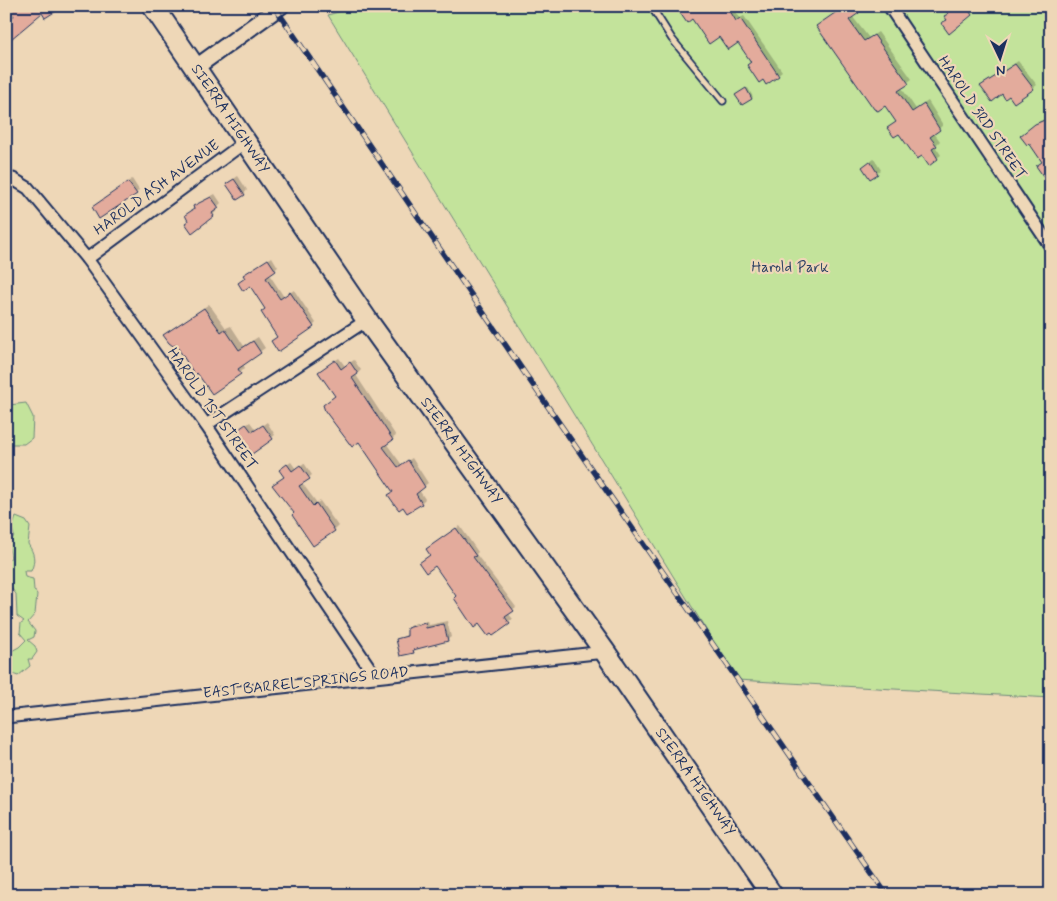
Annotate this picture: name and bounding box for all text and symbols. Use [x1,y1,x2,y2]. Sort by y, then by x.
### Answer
north arrow [974,32,1024,82]
street label: HAROLD 3RD STREET [933,52,1031,184]
street label: SIERRA HIGHWAY [186,60,274,178]
text: N [996,61,1006,79]
street label: HAROLD ASH AVENUE [90,135,224,240]
park label: Harold Park [751,258,829,278]
street label: HAROLD 1ST STREET [162,344,262,474]
street label: SIERRA HIGHWAY [415,393,507,509]
street label: EAST BARREL SPRINGS ROAD [202,662,410,704]
street label: SIERRA HIGHWAY [650,724,740,840]

